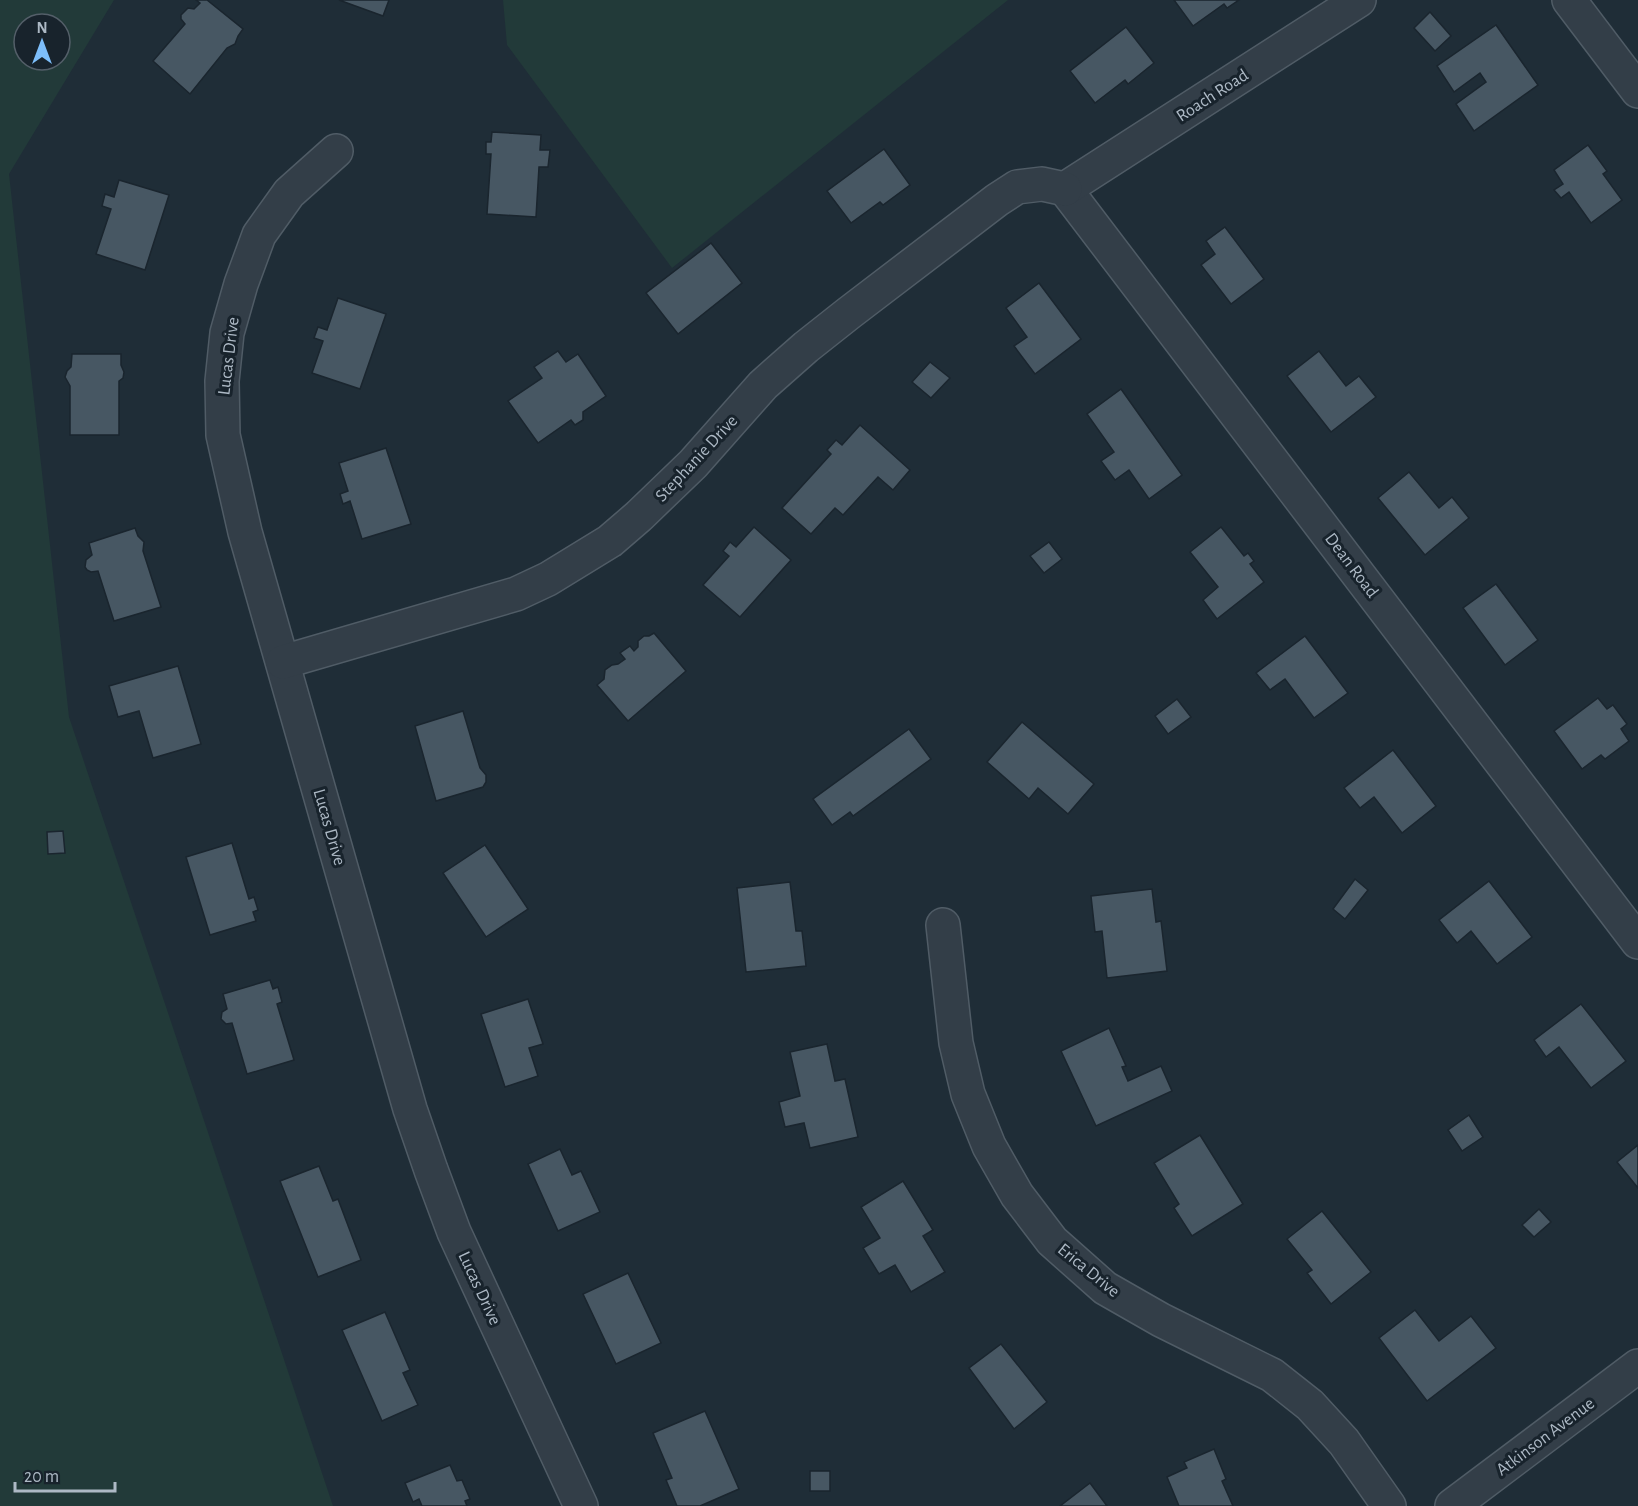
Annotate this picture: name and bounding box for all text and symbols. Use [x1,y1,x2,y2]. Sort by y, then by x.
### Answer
north arrow [12,12,72,72]
text: N [36,20,48,36]
street label: Roach Road [1173,66,1252,126]
street label: Lucas Drive [215,316,243,396]
street label: Stephanie Drive [652,412,741,506]
street label: Dean Road [1321,530,1381,601]
street label: Lucas Drive [310,787,349,868]
street label: Erica Drive [1054,1240,1123,1301]
street label: Lucas Drive [454,1249,504,1328]
street label: Atkinson Avenue [1493,1394,1598,1479]
scale bar [15,1455,116,1493]
text: 20 m [24,1468,59,1486]

